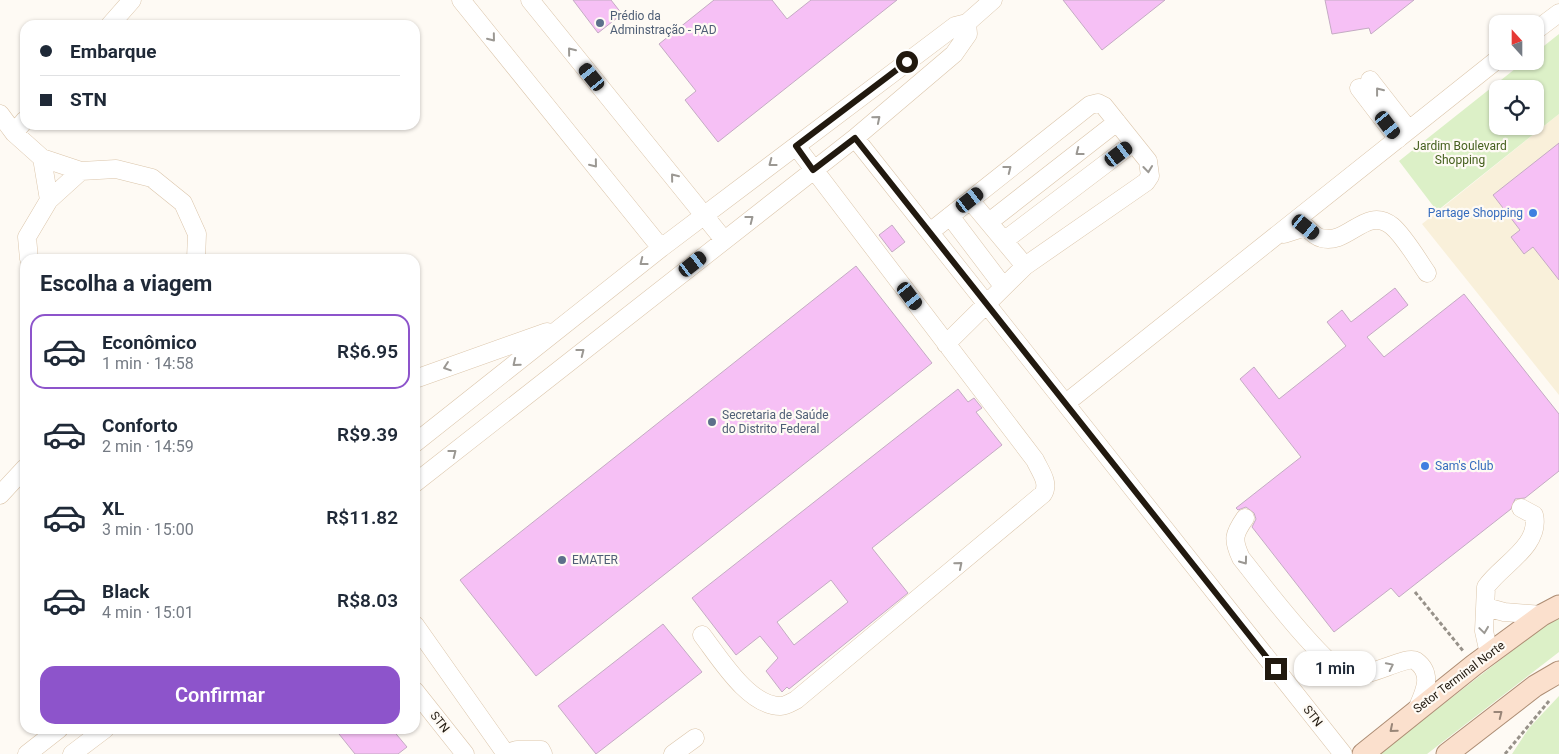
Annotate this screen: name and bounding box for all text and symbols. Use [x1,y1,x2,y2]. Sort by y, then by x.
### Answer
place label: Prédio da Adminstração - PAD [610,9,717,37]
north arrow [1489,15,1544,70]
map controls [1489,15,1544,135]
marker: Prédio da Adminstração - PAD [594,17,606,29]
one-way arrow [487,32,495,41]
text: Embarque [70,40,156,63]
one-way arrow [569,48,577,57]
route start [896,51,918,73]
car [576,61,607,93]
button: locate [1489,80,1544,135]
one-way arrow [1376,87,1385,97]
text: STN [70,88,107,111]
car [1372,109,1403,141]
one-way arrow [872,115,881,124]
car [1102,139,1135,169]
park label: Jardim Boulevard Shopping [1413,139,1507,167]
one-way arrow [1075,147,1084,156]
one-way arrow [769,158,778,166]
one-way arrow [589,159,598,168]
one-way arrow [1143,165,1154,173]
one-way arrow [1002,167,1011,175]
one-way arrow [672,174,680,183]
car [953,185,986,215]
place label: Partage Shopping [1428,206,1523,220]
marker: Partage Shopping [1527,207,1539,219]
car [1289,212,1322,242]
one-way arrow [744,217,753,225]
car [676,249,709,279]
one-way arrow [639,256,649,265]
text: Escolha a viagem [40,271,212,296]
car [894,280,925,312]
icon: car [42,329,87,374]
text: Econômico [102,331,197,354]
text: R$6.95 [337,340,398,363]
one-way arrow [575,350,584,358]
text: 1 min · 14:58 [102,354,194,373]
one-way arrow [513,357,522,365]
one-way arrow [444,361,452,371]
place label: Secretaria de Saúde do Distrito Federal [722,408,829,436]
icon: car [42,412,87,457]
text: Conforto [102,414,178,437]
marker: Secretaria de Saúde do Distrito Federal [706,416,718,428]
text: R$9.39 [337,423,398,446]
text: 2 min · 14:59 [102,437,194,456]
one-way arrow [447,451,456,459]
place label: Sam's Club [1435,459,1494,473]
marker: Sam's Club [1419,460,1431,472]
icon: car [42,495,87,540]
text: XL [102,497,124,520]
text: R$11.82 [326,506,398,529]
text: 3 min · 15:00 [102,520,194,539]
place label: EMATER [572,553,618,567]
marker: EMATER [556,554,568,566]
one-way arrow [1238,555,1247,565]
one-way arrow [953,562,962,571]
icon: car [42,578,87,623]
text: Black [102,580,149,603]
text: R$8.03 [337,589,398,612]
text: 4 min · 15:01 [102,603,194,622]
one-way arrow [1479,626,1489,635]
street label: Setor Terminal Norte [1411,638,1507,716]
callout: 1 min [1294,652,1376,686]
route end [1265,658,1287,680]
text: 1 min [1315,659,1355,678]
one-way arrow [1384,662,1393,672]
button: Confirmar [40,666,400,724]
street label: STN [1300,703,1326,729]
street label: STN [427,709,453,735]
one-way arrow [1493,711,1502,719]
one-way arrow [1390,723,1399,732]

